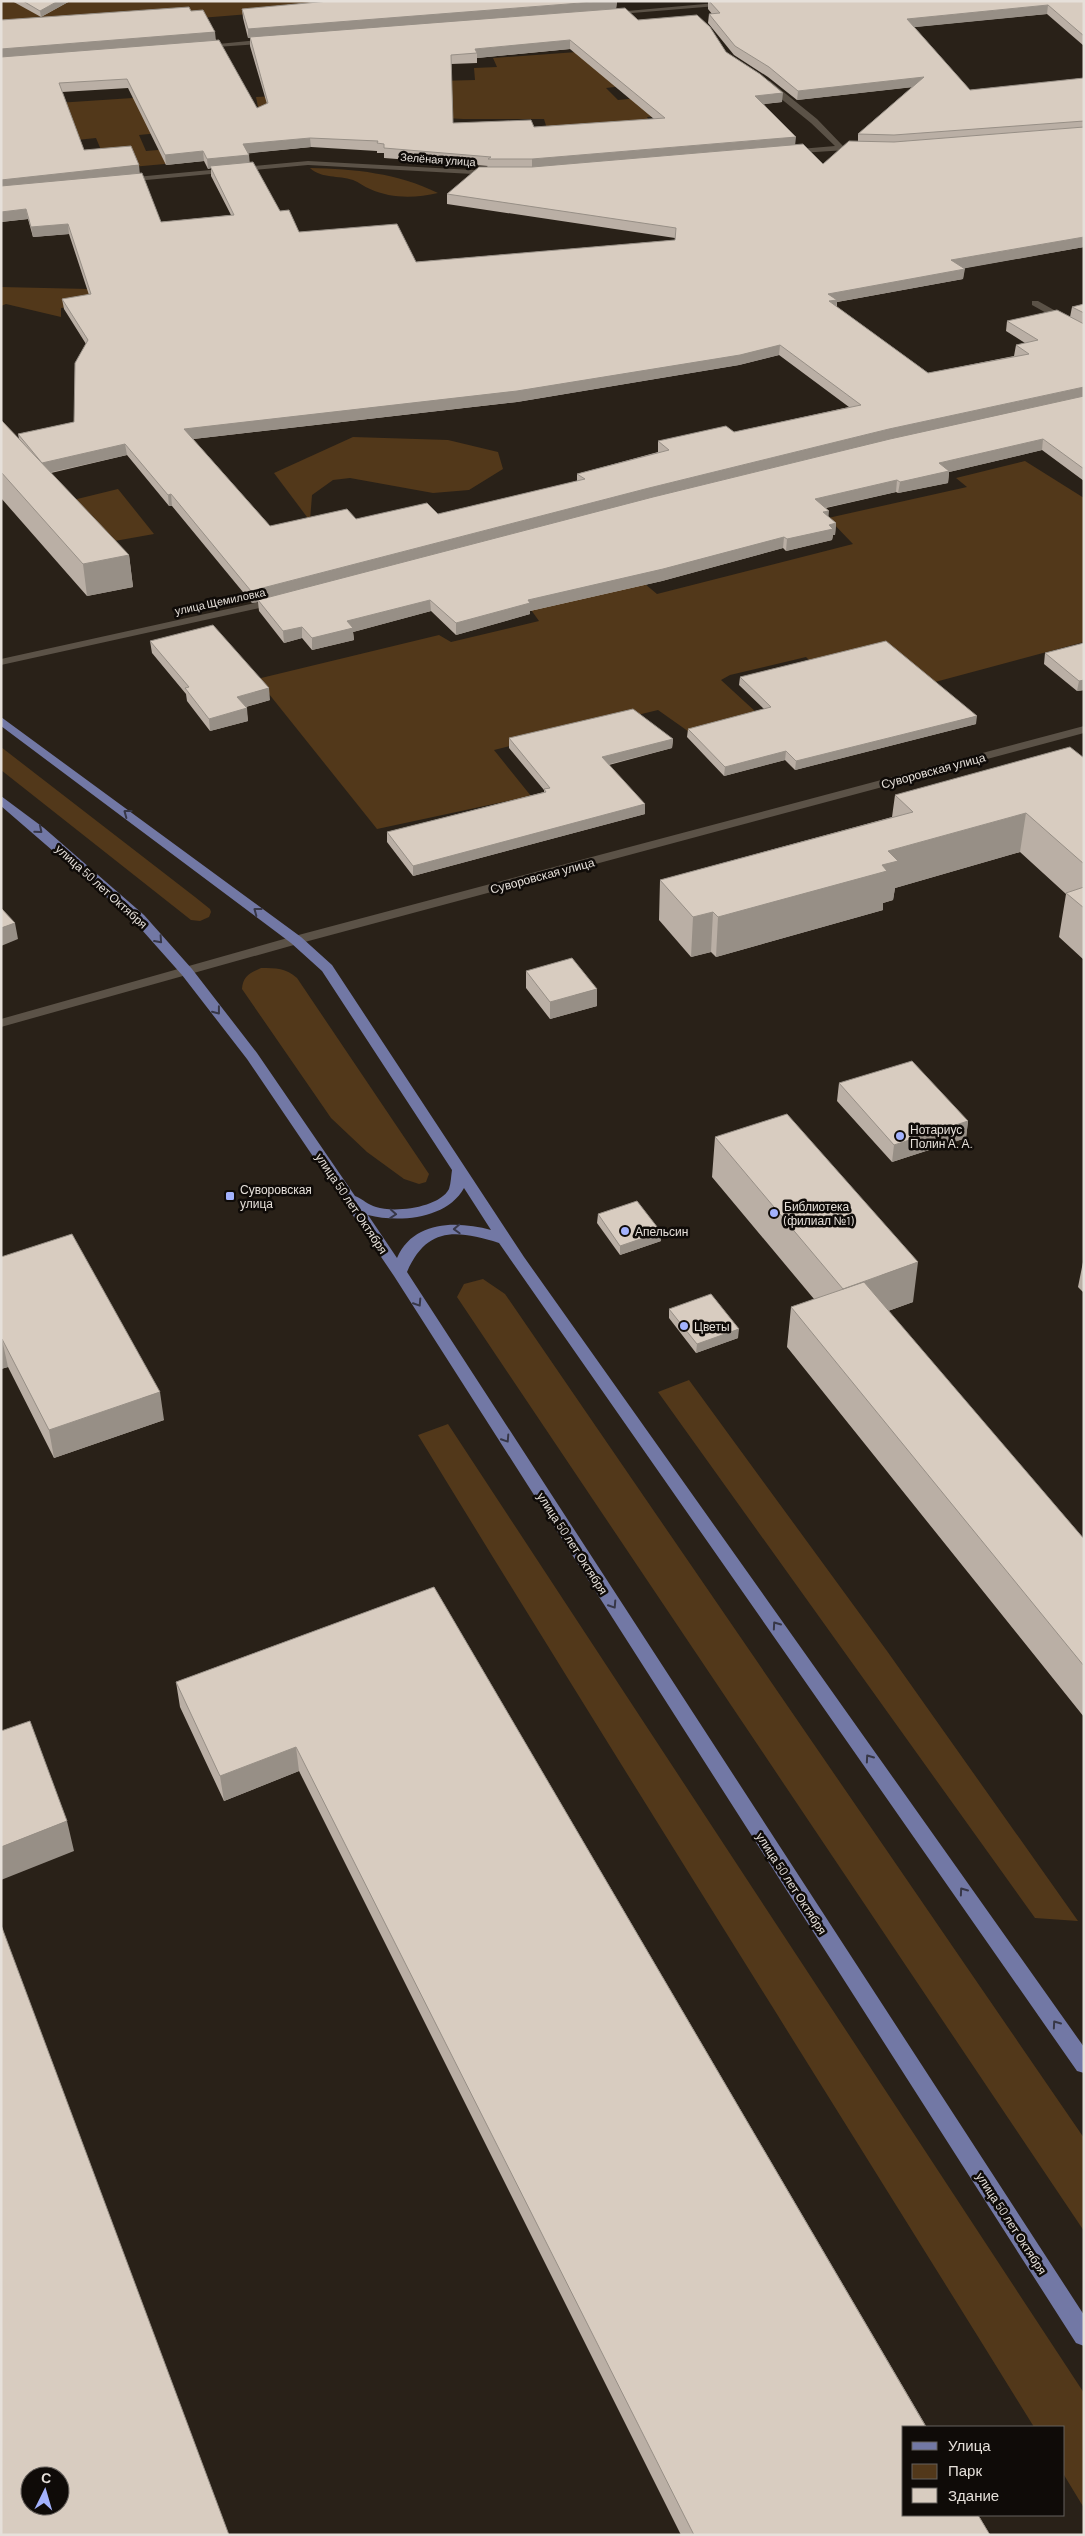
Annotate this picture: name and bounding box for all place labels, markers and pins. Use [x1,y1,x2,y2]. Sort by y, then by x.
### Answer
place label: Нотариус Полин А. А. [910,1122,973,1150]
marker: Нотариус Полин А. А. [894,1130,906,1142]
place label: Суворовская улица [240,1182,312,1211]
marker: Суворовская улица [224,1190,236,1202]
place label: Библиотека (филиал №1) [783,1199,855,1228]
marker: Библиотека (филиал №1) [768,1207,780,1219]
place label: Апельсин [635,1224,688,1238]
marker: Апельсин [619,1225,631,1237]
place label: Цветы [694,1319,730,1334]
marker: Цветы [678,1320,690,1332]

